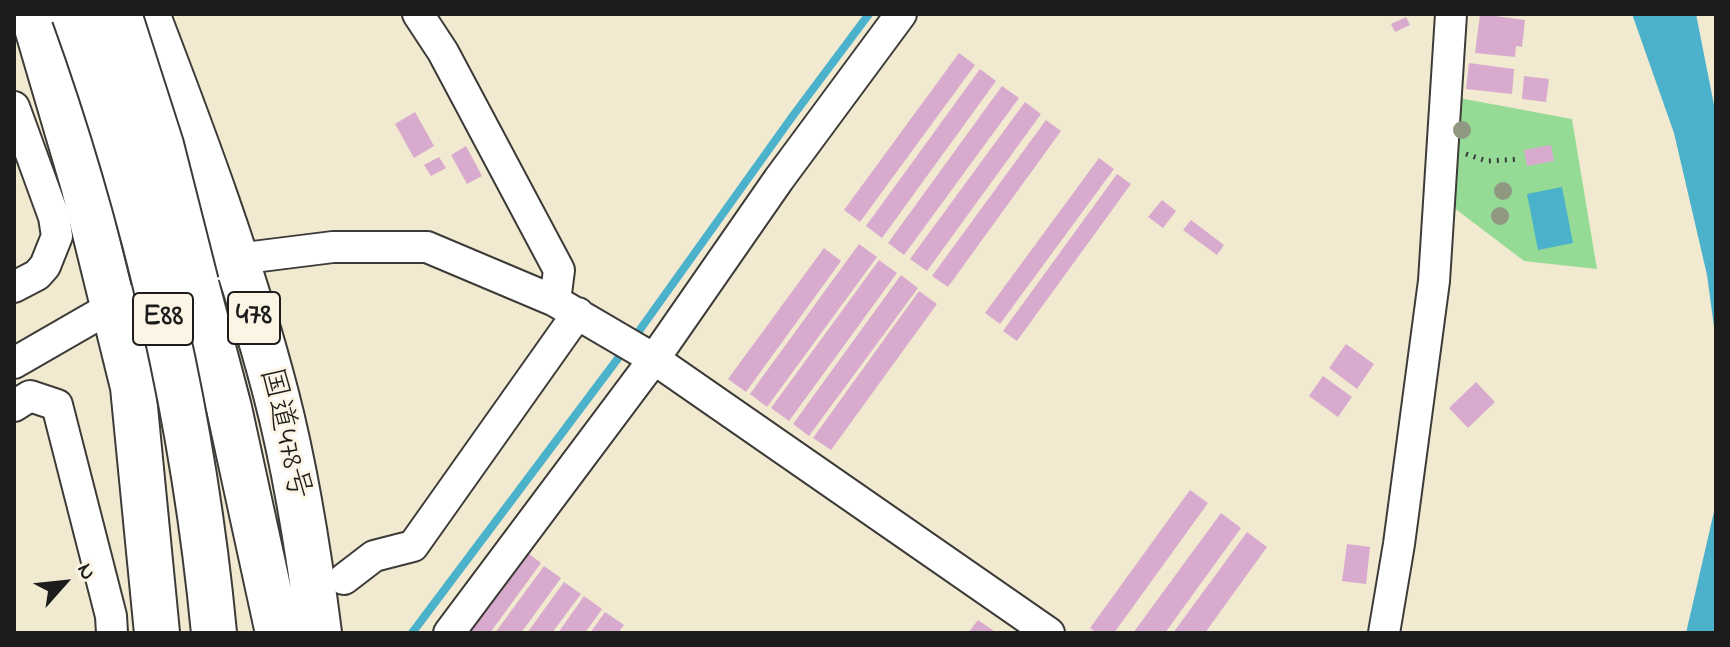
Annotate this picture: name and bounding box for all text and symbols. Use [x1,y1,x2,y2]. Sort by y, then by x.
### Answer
road number: 478 [228,292,280,344]
road number: E88 [133,293,193,345]
street label: 国道478号 [248,364,316,504]
north arrow [24,543,104,623]
text: N [68,558,103,586]

